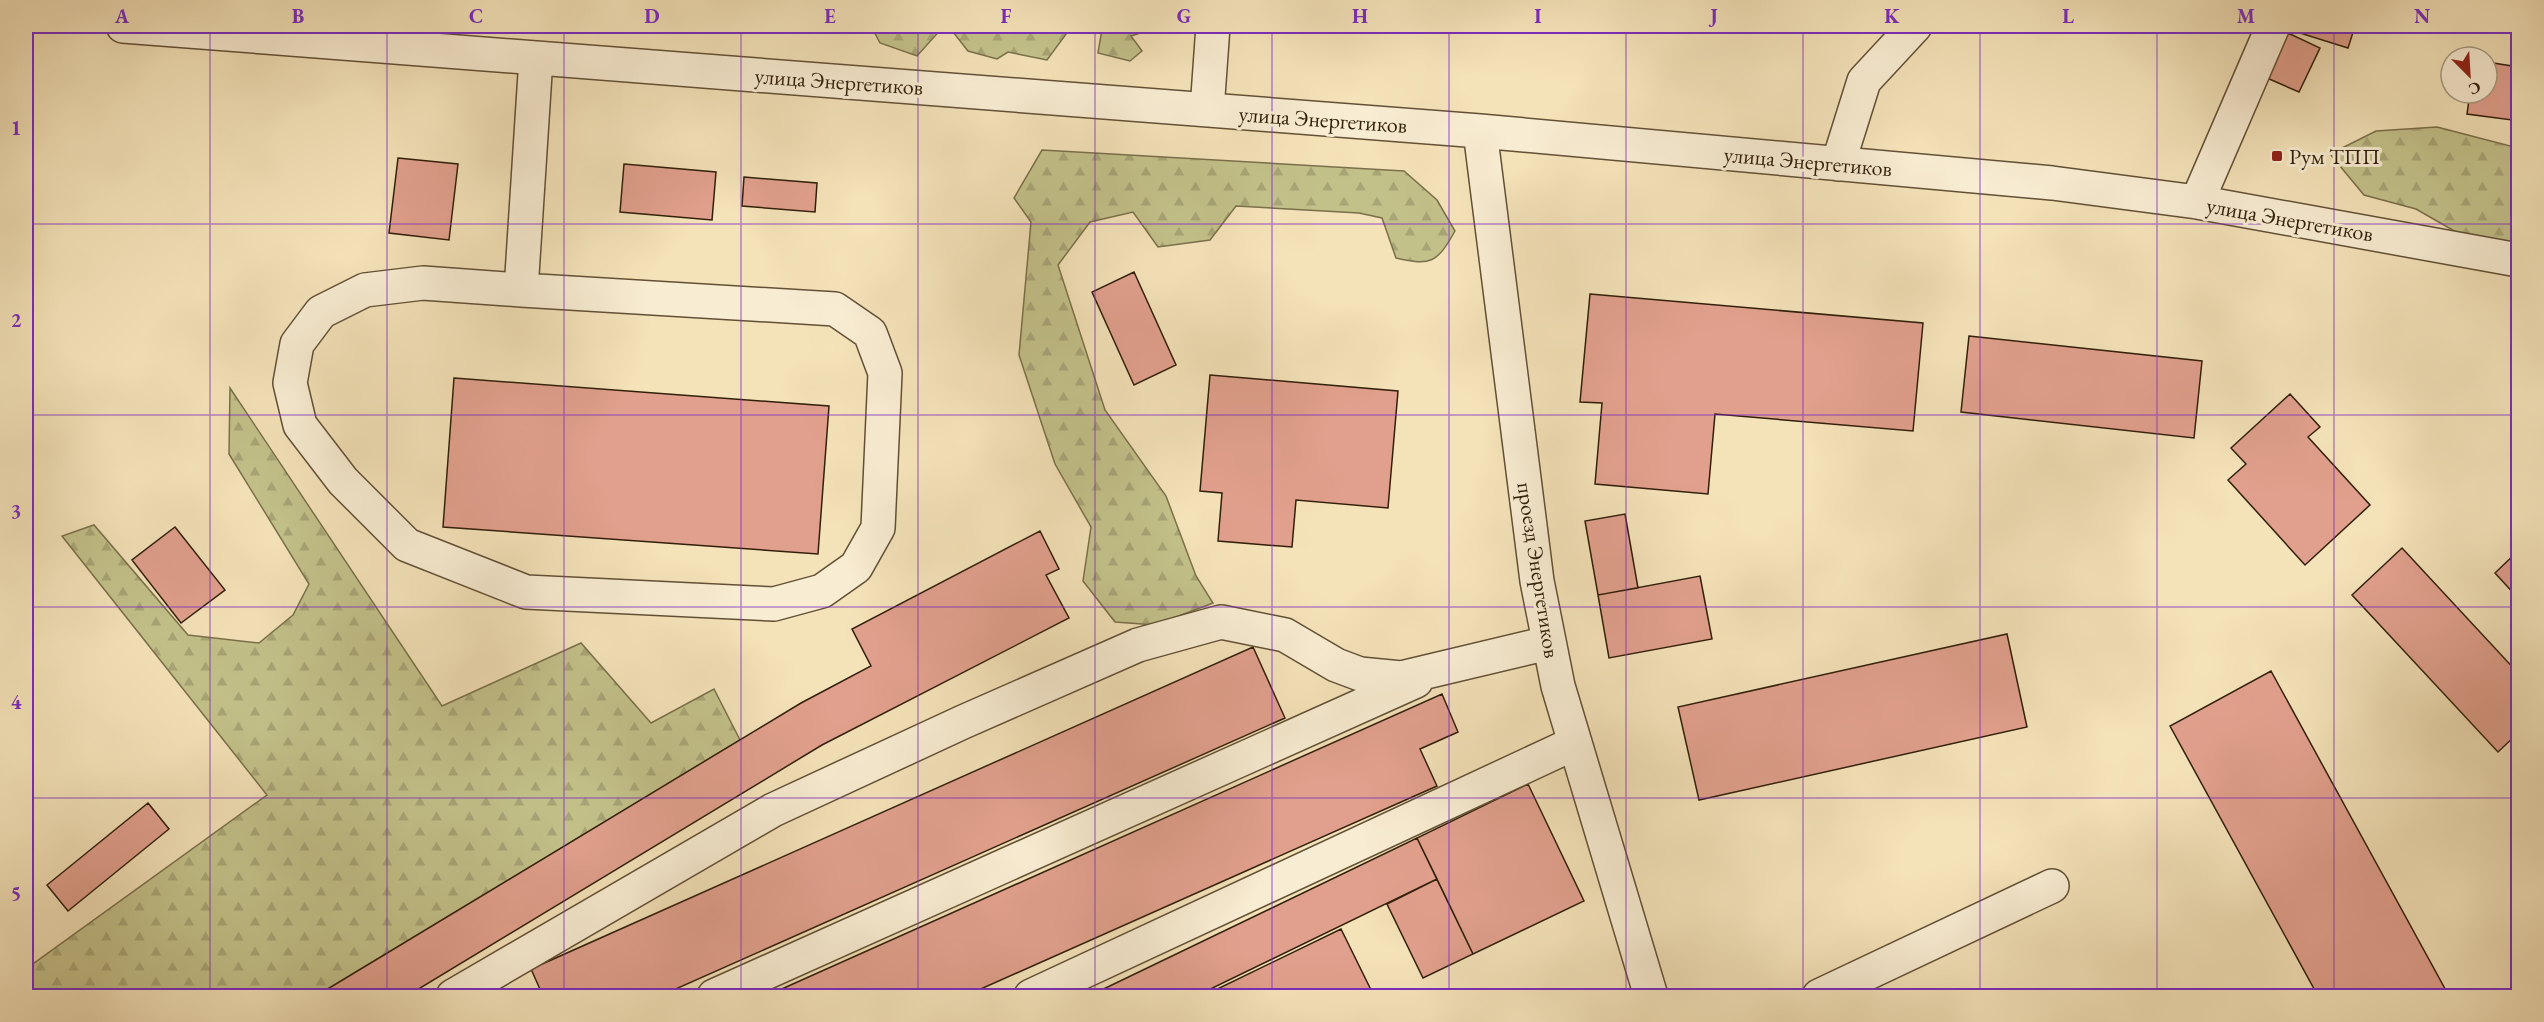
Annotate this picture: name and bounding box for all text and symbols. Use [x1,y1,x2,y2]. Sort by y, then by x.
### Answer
text: A [114,3,130,29]
text: B [292,3,304,29]
text: C [469,3,483,29]
text: D [644,3,660,29]
text: E [824,3,836,29]
text: F [1001,3,1012,29]
text: G [1177,3,1191,29]
text: H [1352,3,1368,29]
text: I [1534,3,1542,29]
text: J [1708,3,1718,29]
text: K [1884,3,1900,29]
text: L [2062,3,2074,29]
text: M [2237,3,2255,29]
text: N [2414,3,2430,29]
north arrow [2439,45,2499,105]
street label: улица Энергетиков [754,61,924,102]
text: С [2465,76,2484,100]
street label: улица Энергетиков [1238,99,1408,140]
text: 1 [11,115,21,141]
street label: улица Энергетиков [1723,140,1893,183]
place label: Рум ТПП [2289,142,2380,171]
marker: Рум ТПП [2270,149,2284,163]
street label: улица Энергетиков [2204,191,2376,248]
text: 2 [11,307,22,333]
street label: проезд Энергетиков [1510,480,1567,660]
text: 3 [11,498,21,524]
text: 4 [11,689,22,715]
text: 5 [11,880,21,906]

